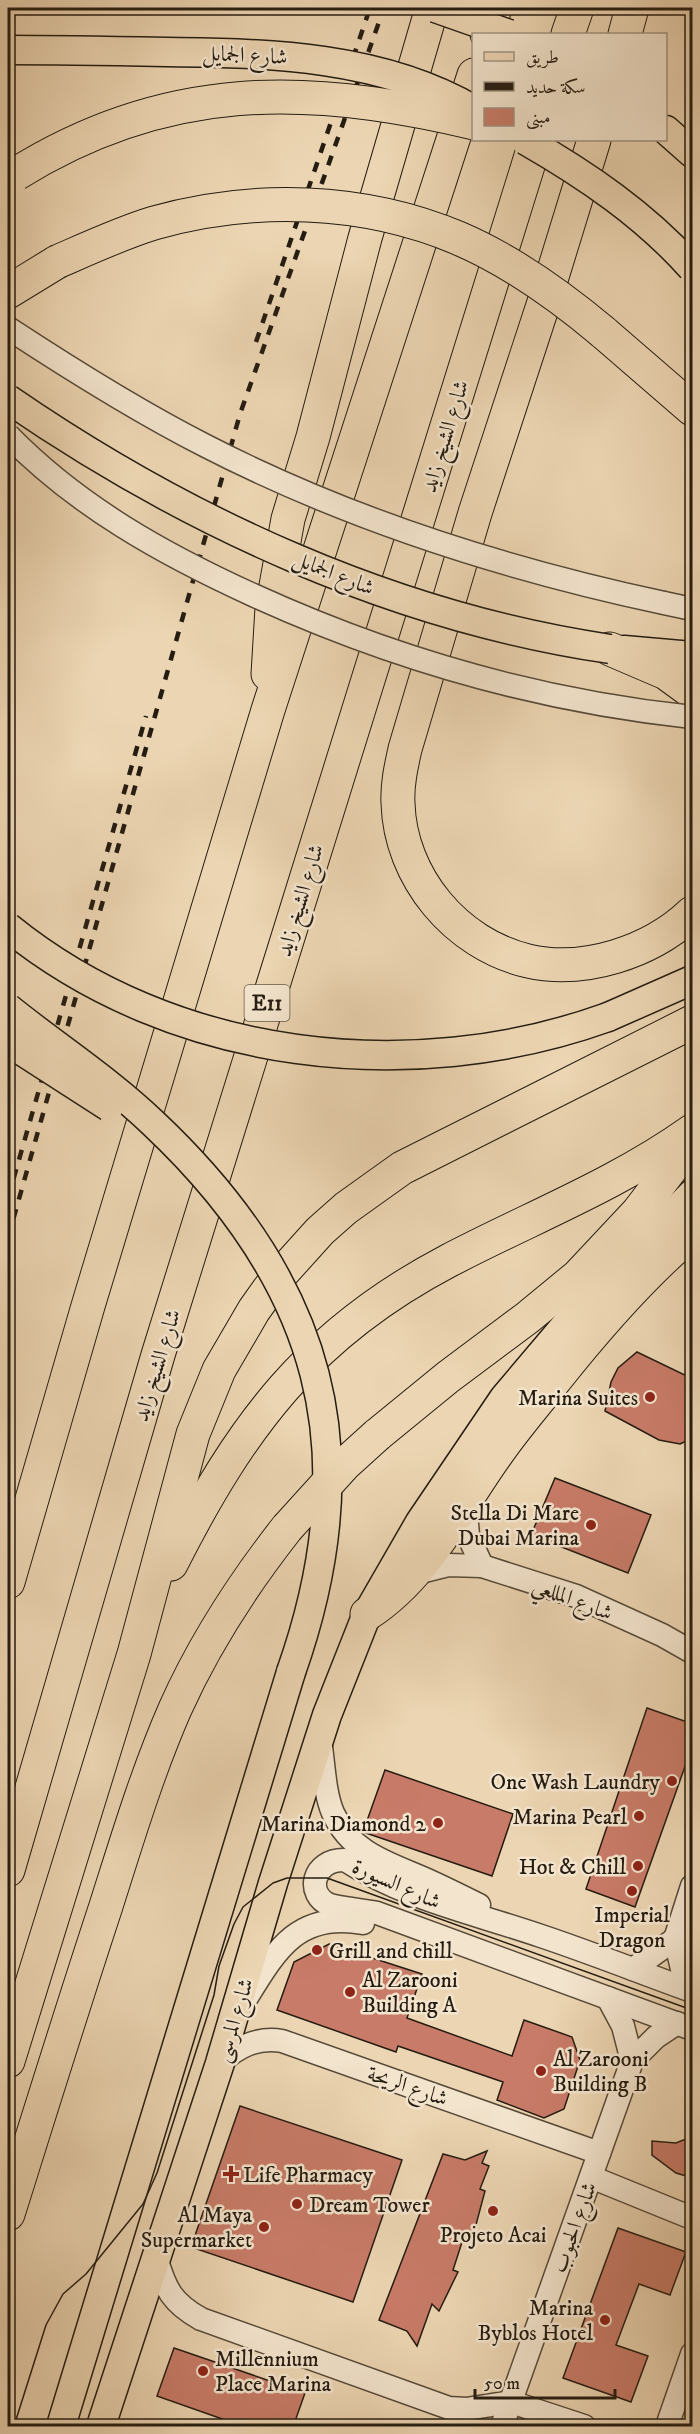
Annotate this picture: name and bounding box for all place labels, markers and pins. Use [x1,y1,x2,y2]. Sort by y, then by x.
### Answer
place label: Marina Suites [518,1385,638,1412]
marker: Marina Suites [643,1390,657,1404]
place label: Stella Di Mare Dubai Marina [451,1500,580,1552]
marker: Stella Di Mare Dubai Marina [584,1518,598,1532]
place label: One Wash Laundry [491,1769,661,1796]
marker: One Wash Laundry [665,1774,679,1788]
place label: Marina Pearl [513,1804,627,1831]
marker: Marina Pearl [632,1809,646,1823]
place label: Marina Diamond 2 [261,1811,426,1838]
marker: Marina Diamond 2 [431,1816,445,1830]
place label: Hot & Chill [519,1854,626,1881]
marker: Hot & Chill [631,1859,645,1873]
marker: Imperial Dragon [625,1884,639,1898]
place label: Imperial Dragon [594,1902,670,1954]
place label: Grill and chill [329,1938,453,1965]
marker: Grill and chill [310,1943,324,1957]
place label: Al Zarooni Building A [362,1967,458,2019]
marker: Al Zarooni Building A [343,1985,357,1999]
place label: Al Zarooni Building B [553,2046,649,2098]
marker: Al Zarooni Building B [534,2064,548,2078]
place label: Life Pharmacy [243,2162,373,2189]
marker: Life Pharmacy [224,2167,238,2181]
place label: Dream Tower [309,2192,430,2219]
marker: Dream Tower [290,2197,304,2211]
place label: Al Maya Supermarket [141,2202,253,2254]
marker: Projeto Acai [486,2204,500,2218]
marker: Al Maya Supermarket [257,2220,271,2234]
place label: Projeto Acai [439,2222,547,2249]
place label: Marina Byblos Hotel [478,2295,594,2347]
marker: Marina Byblos Hotel [598,2313,612,2327]
place label: Millennium Place Marina [215,2346,332,2398]
marker: Millennium Place Marina [196,2364,210,2378]

